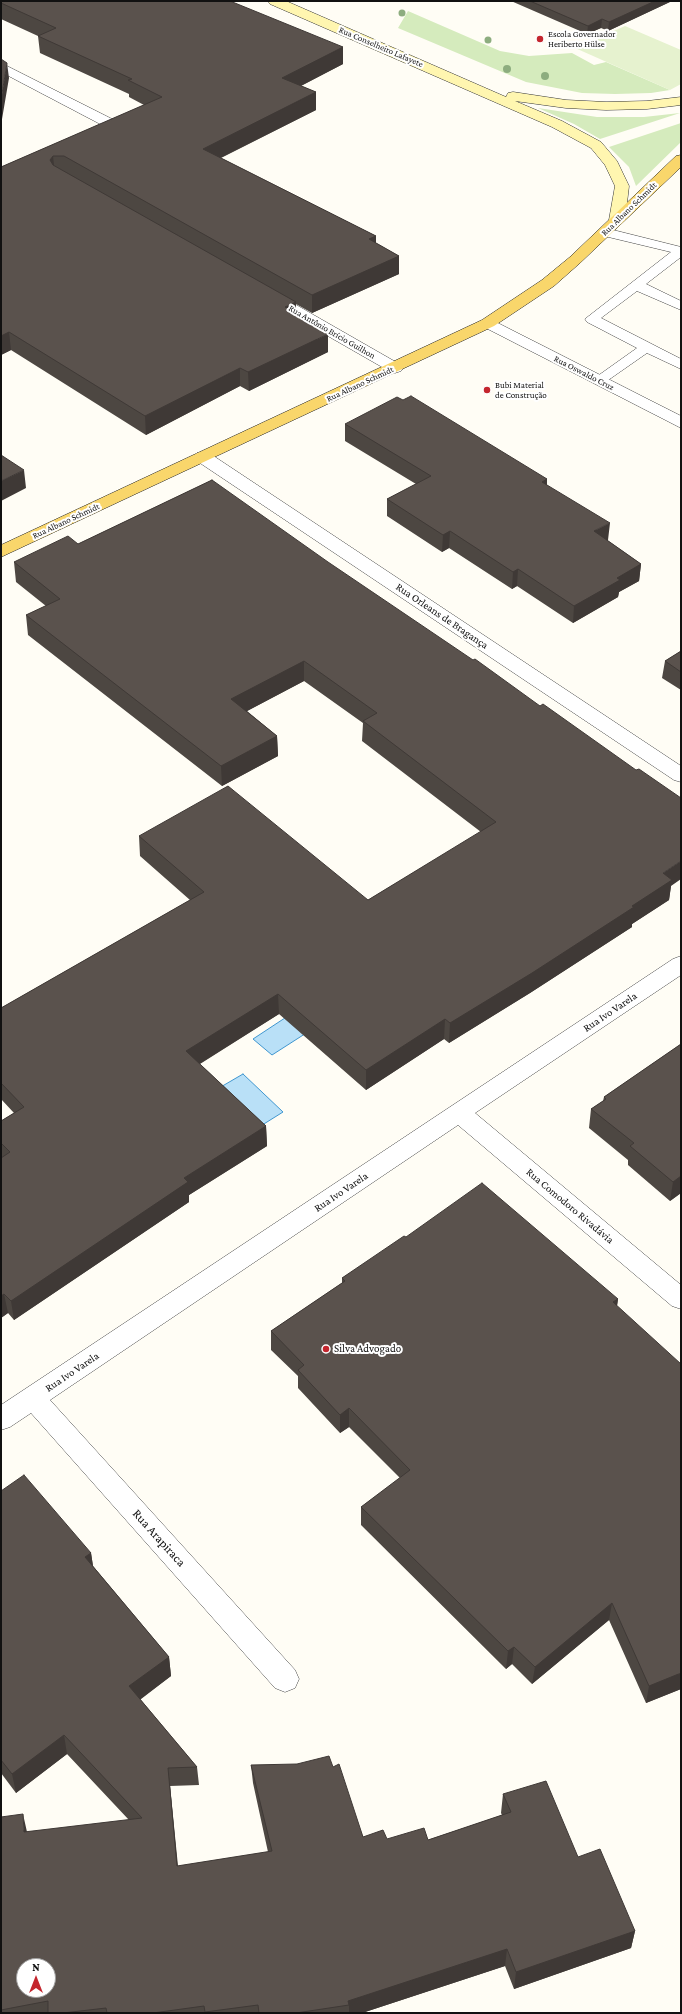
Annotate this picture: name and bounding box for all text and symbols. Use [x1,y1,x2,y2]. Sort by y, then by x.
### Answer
street label: Rua Conselheiro Lafayete [337,24,425,70]
place label: Escola Governador Heriberto Hülse [548,29,616,50]
marker: Escola Governador Heriberto Hülse [535,34,545,44]
street label: Rua Albano Schmidt [599,180,659,238]
street label: Rua Antônio Brício Guilhon [287,303,377,361]
street label: Rua Oswaldo Cruz [552,353,616,393]
street label: Rua Albano Schmidt [325,364,395,404]
place label: Bubi Material de Construção [495,380,547,401]
marker: Bubi Material de Construção [482,385,492,395]
street label: Rua Albano Schmidt [31,501,101,541]
street label: Rua Orleans de Bragança [393,580,491,652]
street label: Rua Ivo Varela [581,989,639,1035]
street label: Rua Comodoro Rivadávia [523,1165,617,1247]
street label: Rua Ivo Varela [312,1169,370,1215]
place label: Silva Advogado [334,1342,401,1356]
marker: Silva Advogado [321,1344,331,1354]
street label: Rua Ivo Varela [43,1349,101,1395]
street label: Rua Arapiraca [129,1506,189,1570]
north arrow [16,1958,56,1998]
text: N [32,1961,40,1973]

